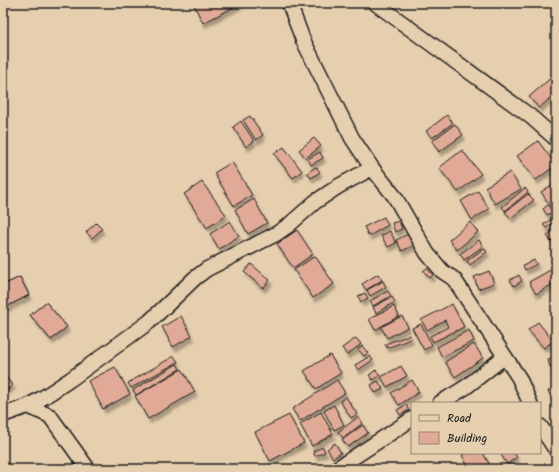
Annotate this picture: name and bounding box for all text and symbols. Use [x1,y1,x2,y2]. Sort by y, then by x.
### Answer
legend [411,402,541,454]
text: Road [447,409,472,428]
text: Building [447,429,487,448]

